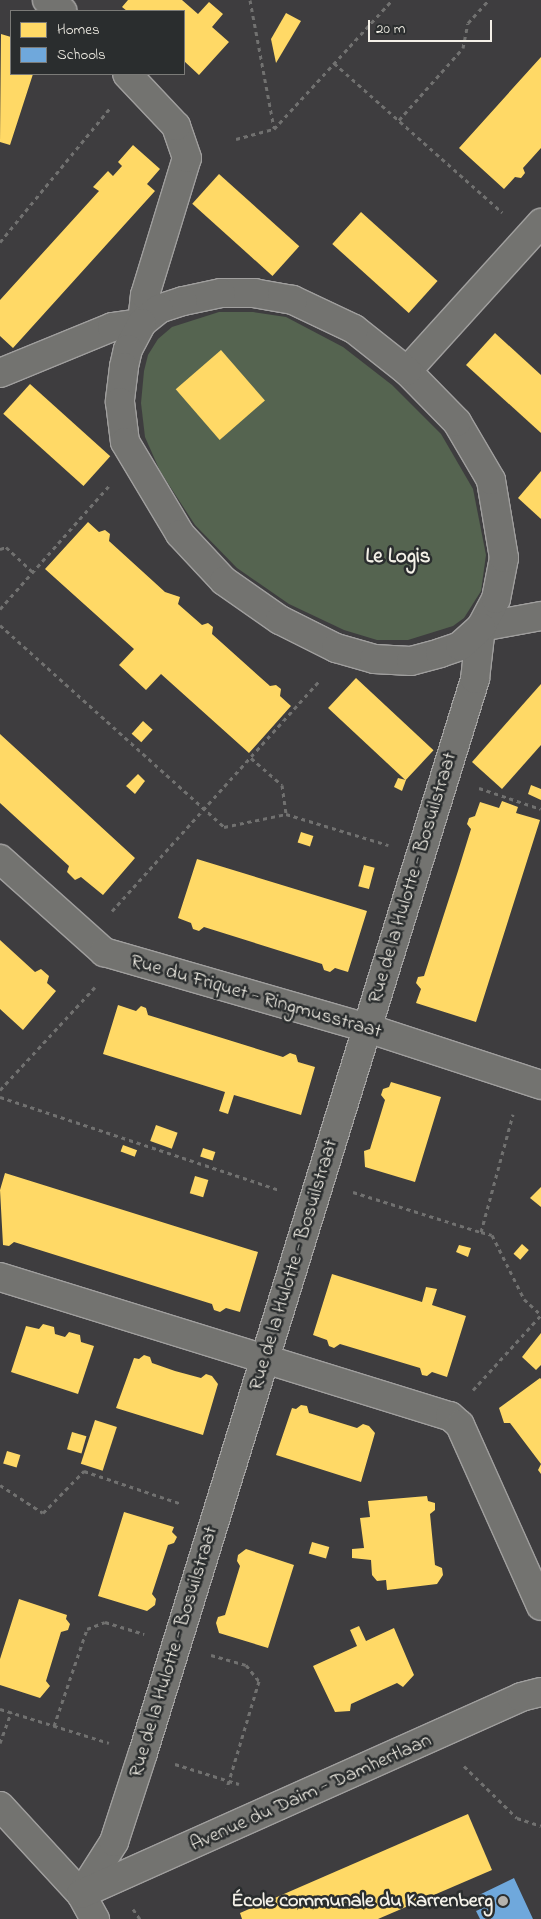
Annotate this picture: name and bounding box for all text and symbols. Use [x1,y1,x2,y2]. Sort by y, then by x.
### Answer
legend [10,10,185,75]
scale bar [371,10,495,42]
text: 20 m [376,18,405,40]
text: Homes [57,19,100,41]
text: Schools [57,44,106,66]
district label: Le Logis [365,544,431,570]
street label: Rue de la Hulotte - Bosuilstraat [363,750,463,1006]
street label: Rue du Friquet - Ringmusstraat [128,950,384,1044]
street label: Rue de la Hulotte - Bosuilstraat [244,1137,344,1393]
street label: Rue de la Hulotte - Bosuilstraat [124,1524,224,1780]
street label: Avenue du Daim - Damhertlaan [187,1729,435,1857]
place label: École communale du Karrenberg [231,1889,493,1913]
marker: École communale du Karrenberg [497,1895,509,1907]

